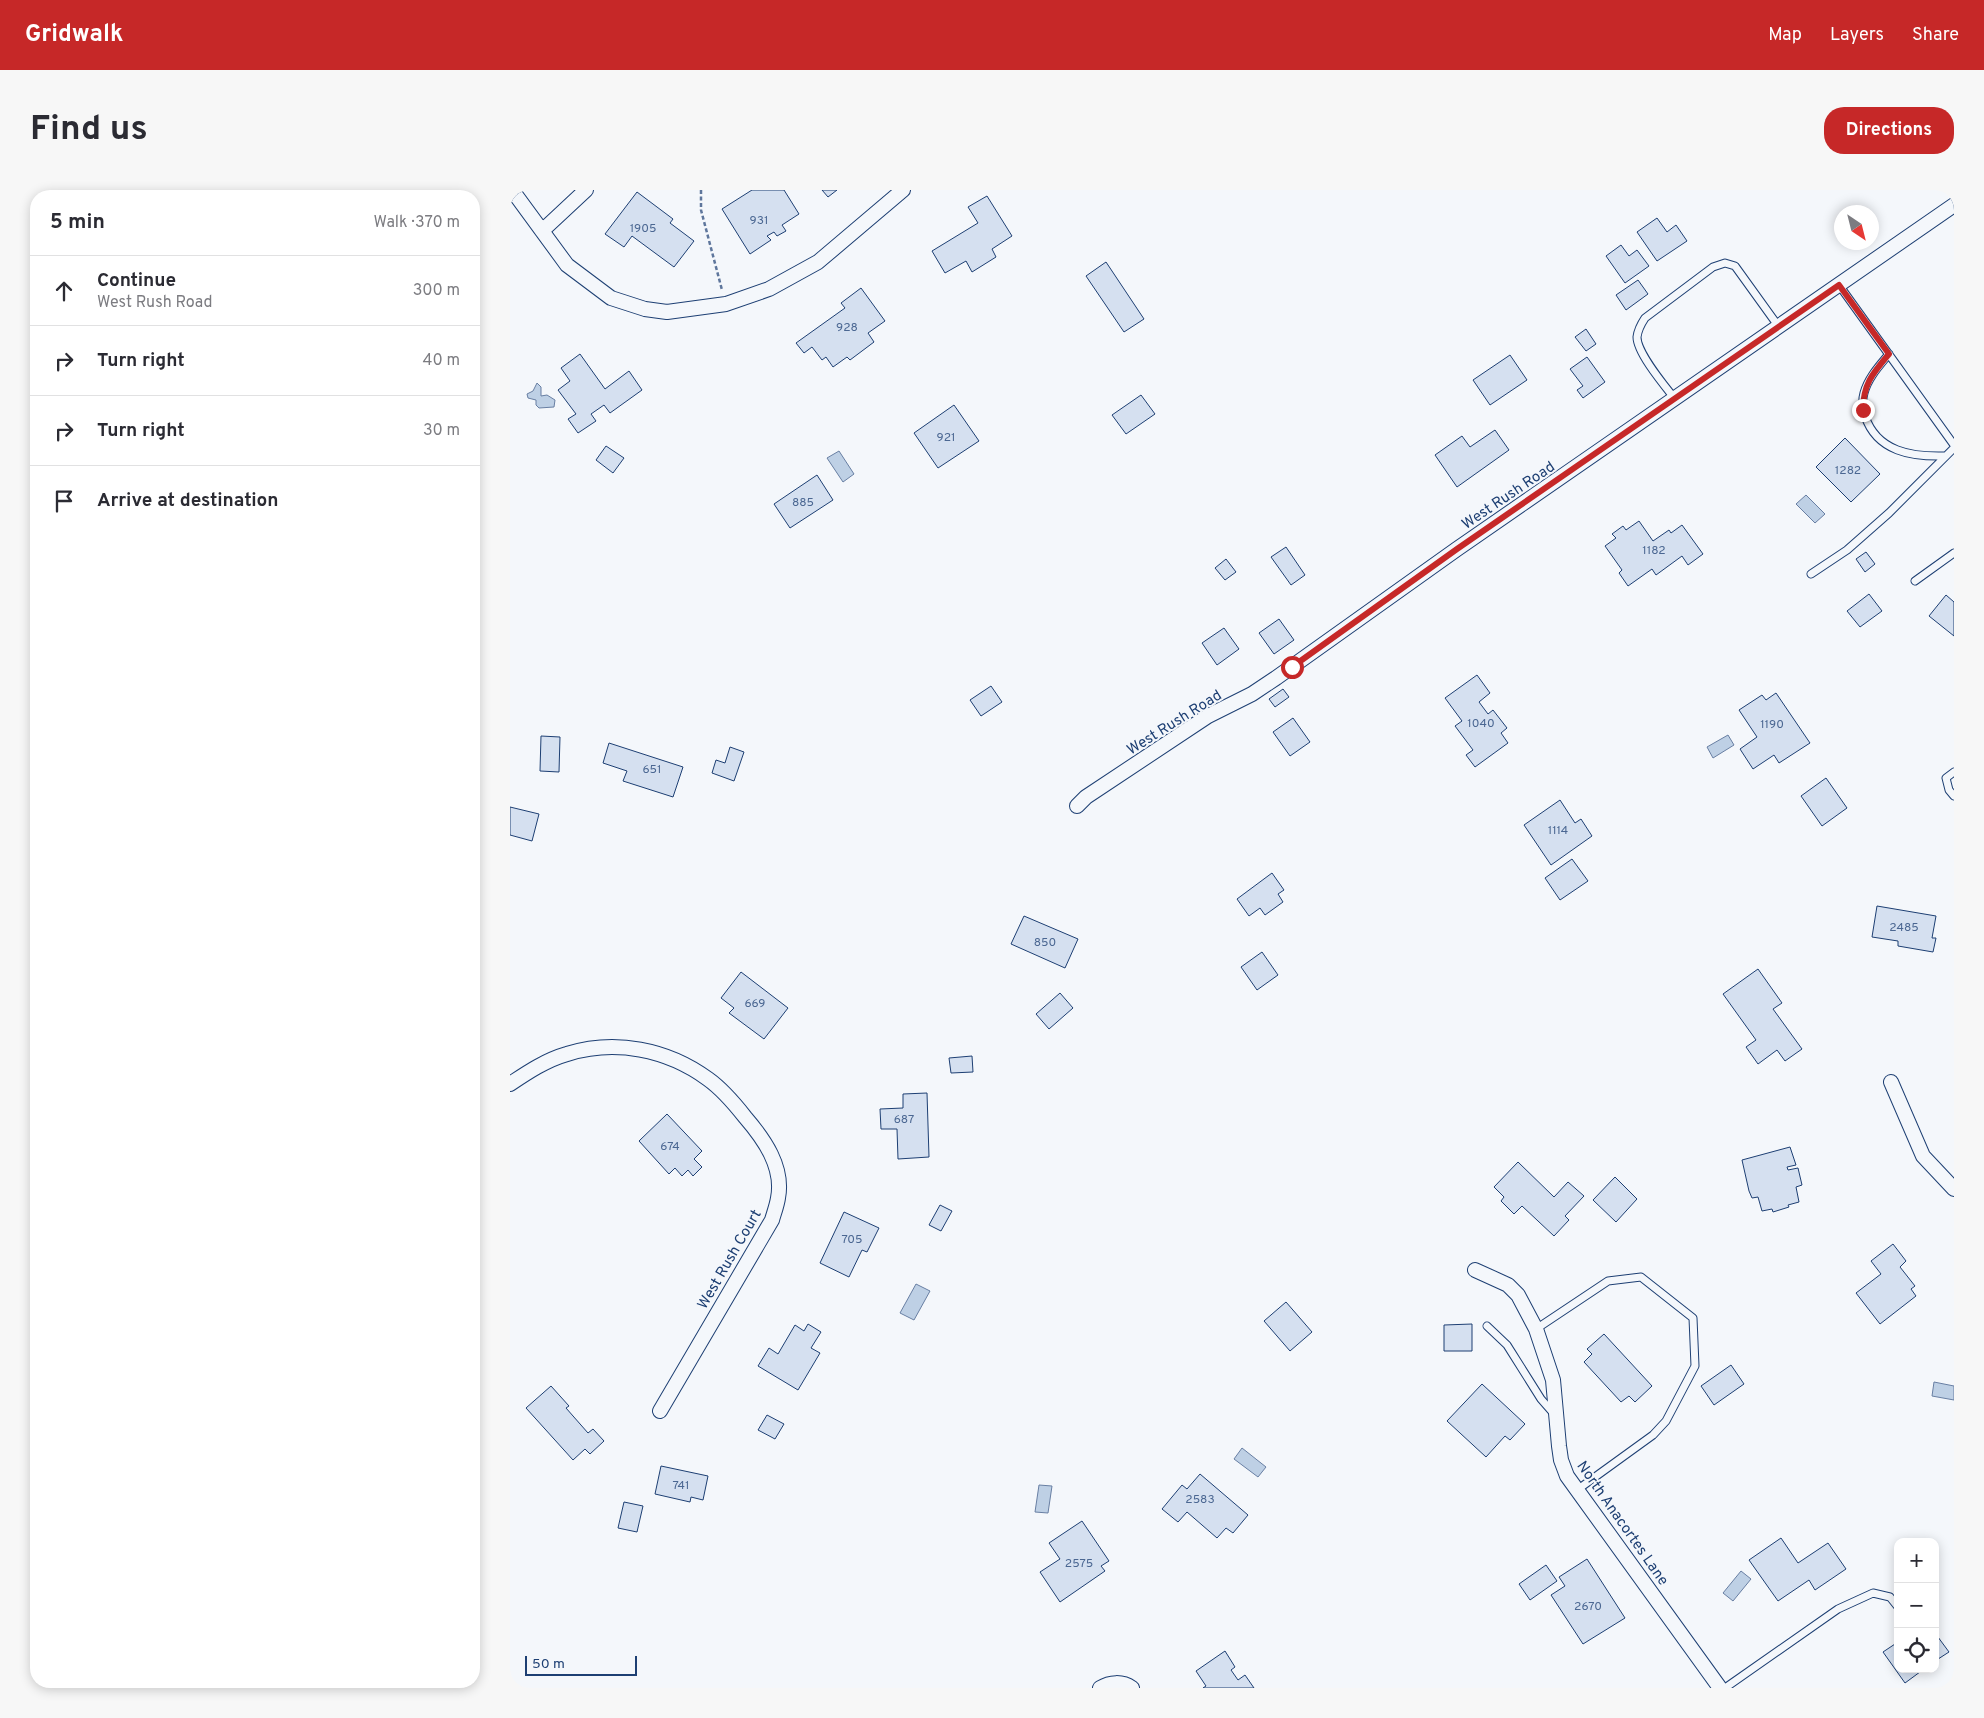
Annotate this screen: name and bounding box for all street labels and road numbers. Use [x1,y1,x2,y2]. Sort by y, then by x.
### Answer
street label: West Rush Road [1459,458,1559,534]
street label: West Rush Road [1124,687,1226,760]
street label: West Rush Court [694,1207,767,1313]
street label: North Anacortes Lane [1572,1458,1672,1590]

